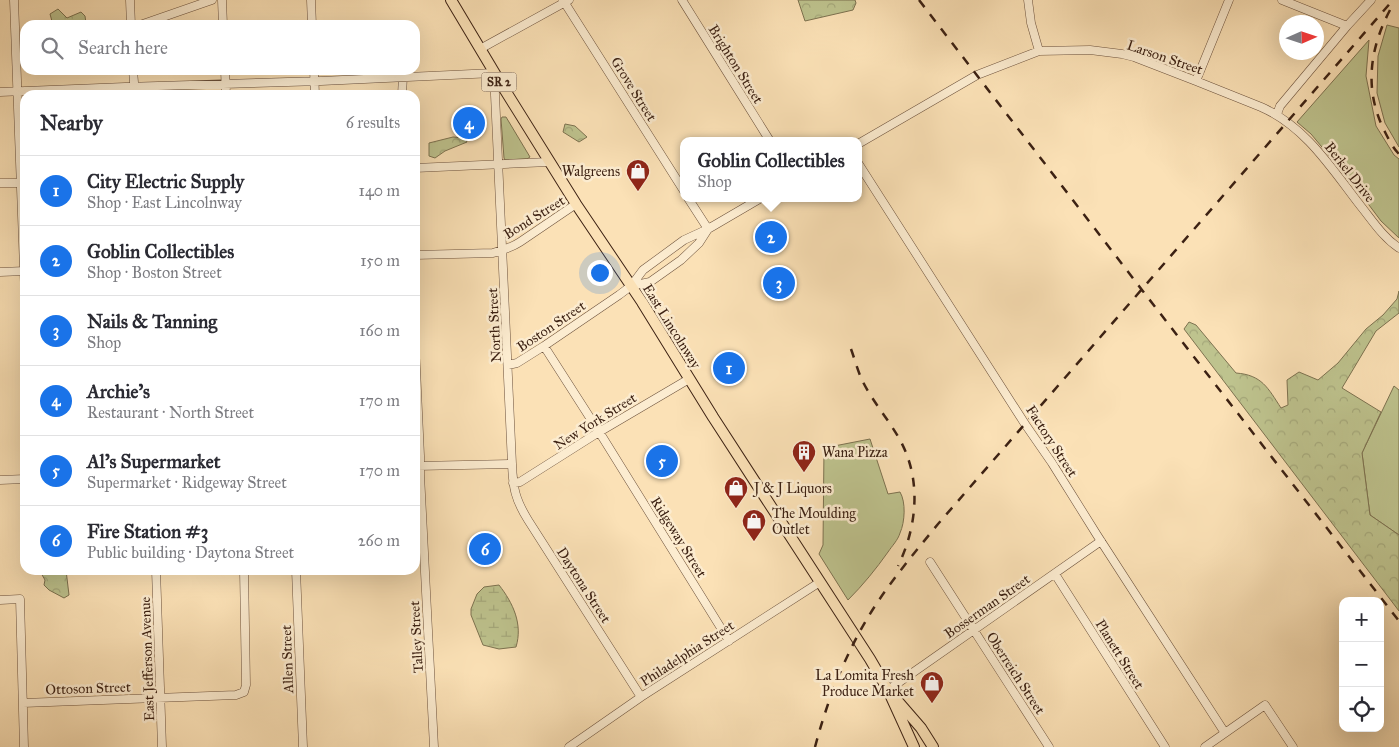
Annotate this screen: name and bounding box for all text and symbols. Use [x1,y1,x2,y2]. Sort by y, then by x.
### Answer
north arrow [1279,15,1324,60]
search box [20,20,420,75]
street label: Brighton Street [705,22,767,107]
icon: search [38,34,66,62]
text: Search here [78,36,168,59]
street label: Larson Street [1125,37,1205,78]
street label: Grove Street [607,54,660,125]
road number: SR 2 [482,72,516,91]
pin: 4 [453,104,485,142]
text: Nearby [40,110,103,136]
text: 6 results [346,113,400,132]
popup [680,137,862,202]
street label: Berkel Drive [1321,139,1378,206]
text: Goblin Collectibles [697,149,845,172]
shop icon: Walgreens [625,158,651,192]
place label: Walgreens [562,163,620,180]
text: City Electric Supply [87,170,244,193]
text: Shop [697,172,732,191]
text: 1 [53,181,59,200]
text: 140 m [359,181,400,200]
street label: Bond Street [501,192,568,243]
text: Shop · East Lincolnway [87,193,242,212]
pin: 2 [755,218,787,256]
text: Goblin Collectibles [87,240,234,263]
text: 2 [52,251,60,270]
text: 150 m [360,251,400,270]
your location [587,260,613,286]
text: Shop · Boston Street [87,263,222,282]
pin: 3 [763,264,795,302]
street label: East Lincolnway [639,281,705,372]
street label: North Street [484,287,505,363]
street label: Boston Street [514,297,589,356]
text: Nails & Tanning [87,310,217,333]
text: 3 [53,321,59,340]
text: 160 m [359,321,400,340]
text: Shop [87,333,121,352]
pin: 1 [713,349,745,387]
text: Archie's [87,380,150,403]
street label: New York Street [551,389,640,454]
text: 4 [52,391,60,410]
text: 170 m [359,391,400,410]
street label: Factory Street [1022,402,1081,480]
text: Restaurant · North Street [87,403,254,422]
building icon: Wana Pizza [791,439,817,473]
pin: 5 [646,442,678,480]
place label: Wana Pizza [822,444,888,461]
text: Al's Supermarket [87,450,220,473]
text: 5 [52,461,60,480]
text: 170 m [359,461,400,480]
text: Supermarket · Ridgeway Street [87,473,287,492]
shop icon: J & J Liquors [723,475,749,509]
place label: J & J Liquors [752,480,832,498]
street label: Ridgeway Street [647,494,710,581]
place label: The Moulding Outlet [772,505,856,538]
shop icon: The Moulding Outlet [741,508,767,542]
text: Fire Station #3 [87,520,208,543]
pin: 6 [469,530,501,568]
text: 6 [52,531,60,550]
text: 260 m [358,531,400,550]
text: Public building · Daytona Street [87,543,294,562]
street label: Daytona Street [553,544,614,626]
street label: Bosserman Street [941,571,1033,642]
street label: East Jefferson Avenue [137,596,159,722]
map controls [1339,597,1384,732]
button: + [1339,597,1384,642]
street label: Talley Street [406,600,427,674]
street label: Planett Street [1091,616,1148,692]
street label: Philadelphia Street [637,617,737,690]
street label: Allen Street [278,625,297,694]
street label: Oberreich Street [983,629,1049,718]
button: − [1339,642,1384,687]
place label: La Lomita Fresh Produce Market [815,667,914,700]
shop icon: La Lomita Fresh Produce Market [919,670,945,704]
street label: Ottoson Street [45,679,131,698]
button: locate [1339,687,1384,732]

